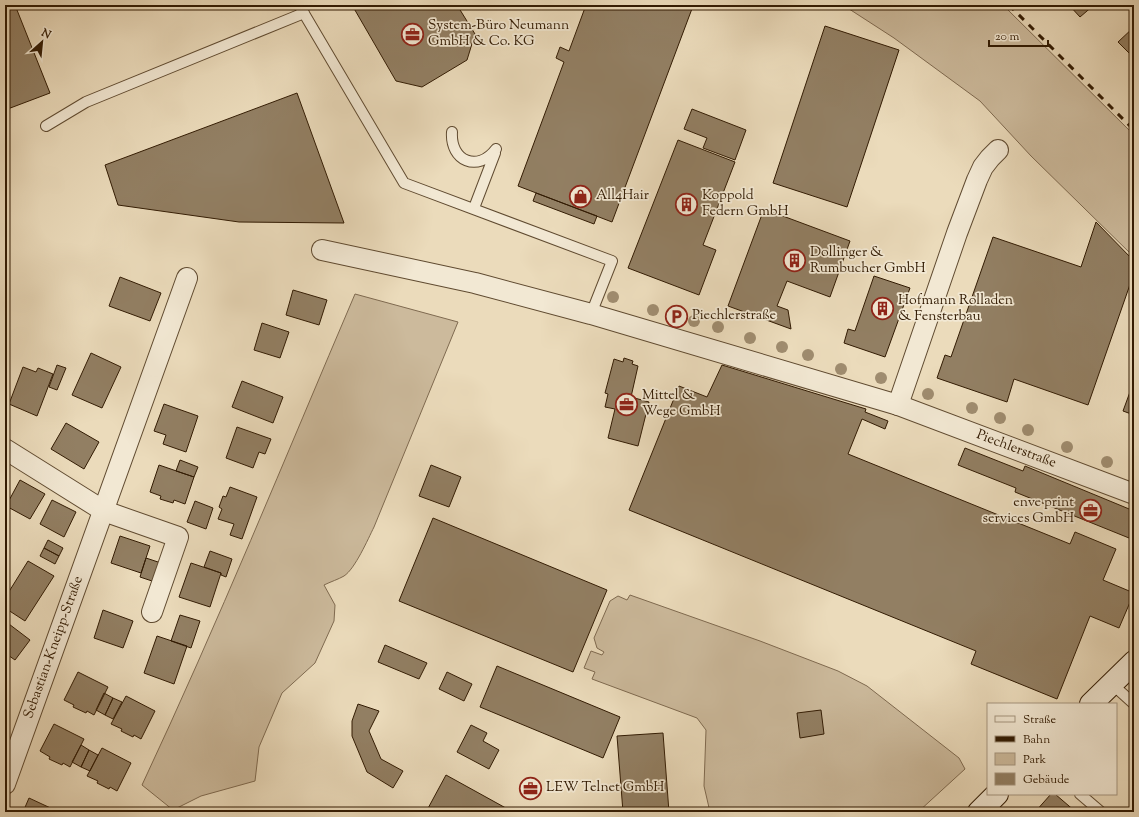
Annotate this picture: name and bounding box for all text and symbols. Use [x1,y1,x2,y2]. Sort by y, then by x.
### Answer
place label: System-Büro Neumann GmbH & Co. KG [428,16,569,52]
office icon: System-Büro Neumann GmbH & Co. KG [400,21,426,47]
north arrow [22,22,62,62]
scale bar [989,22,1048,48]
text: N [38,24,54,43]
text: 20 m [995,28,1020,46]
shop icon: All4Hair [568,183,594,209]
place label: All4Hair [596,186,650,206]
place label: Koppold Federn GmbH [702,186,789,222]
building icon: Koppold Federn GmbH [673,191,699,217]
place label: Dollinger & Rumbucher GmbH [810,243,926,279]
building icon: Dollinger & Rumbucher GmbH [781,248,807,274]
place label: Hofmann Rolladen & Fensterbau [898,291,1013,327]
building icon: Hofmann Rolladen & Fensterbau [870,296,896,322]
parking icon: Piechlerstraße [663,303,689,329]
place label: Piechlerstraße [692,306,776,326]
place label: Mittel & Wege GmbH [642,386,721,422]
office icon: Mittel & Wege GmbH [614,391,640,417]
street label: Piechlerstraße [973,425,1059,474]
place label: enve print services GmbH [983,493,1074,529]
office icon: enve print services GmbH [1077,498,1103,524]
street label: Sebastian-Kneipp-Straße [19,573,89,722]
legend [987,703,1117,795]
text: Straße [1023,711,1057,729]
text: Bahn [1023,731,1050,749]
text: Park [1023,751,1046,769]
text: Gebäude [1023,771,1070,789]
office icon: LEW Telnet GmbH [518,775,544,801]
place label: LEW Telnet GmbH [546,778,664,798]

